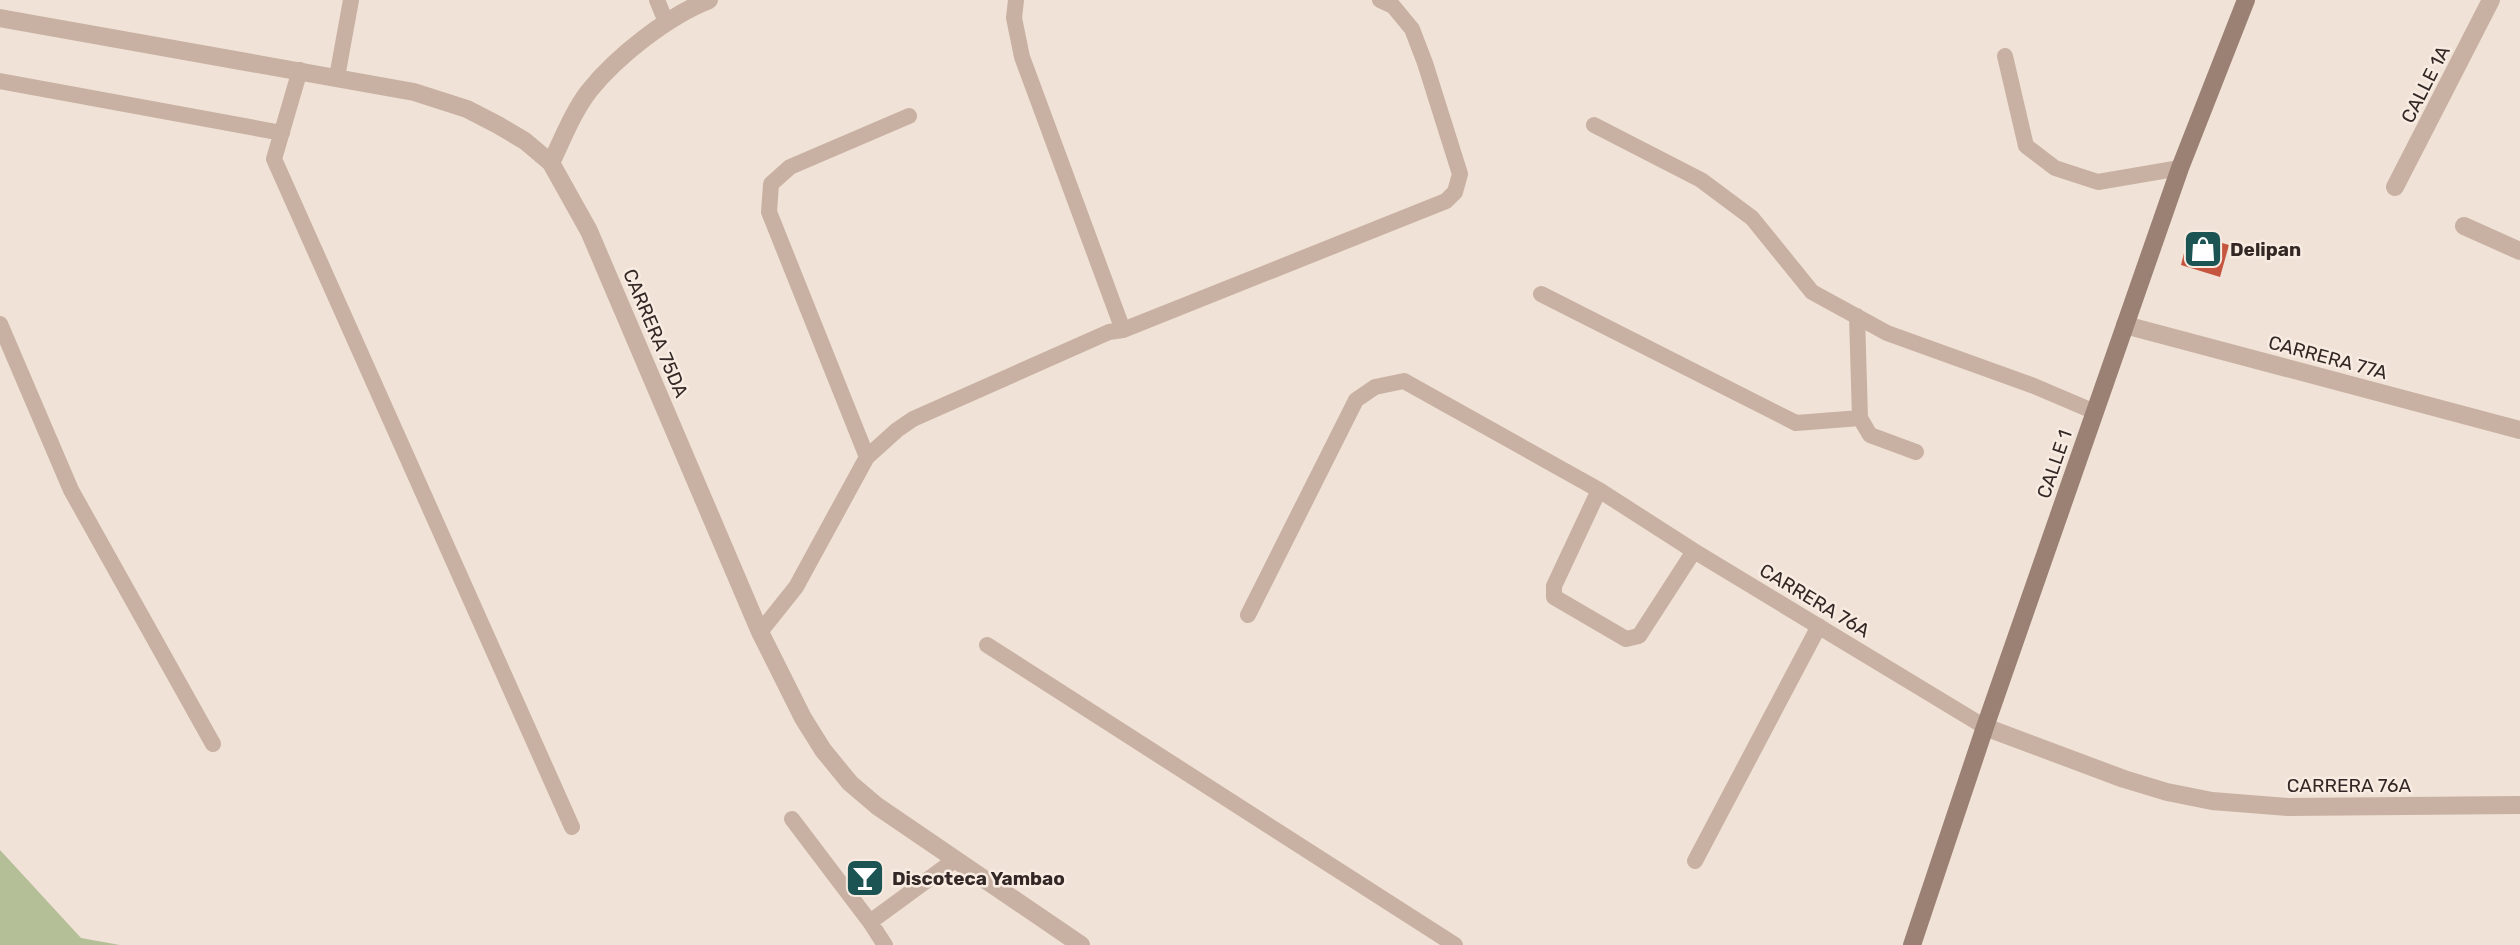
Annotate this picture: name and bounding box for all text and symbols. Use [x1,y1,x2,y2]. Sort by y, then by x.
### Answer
street label: CALLE 1A [2396,41,2455,127]
shop icon: Delipan [2182,228,2224,270]
place label: Delipan [2230,238,2301,261]
street label: CARRERA 75DA [618,265,693,401]
street label: CARRERA 77A [2266,331,2390,384]
street label: CALLE 1 [2032,427,2077,501]
street label: CARRERA 76A [1756,559,1874,642]
street label: CARRERA 76A [2287,774,2411,797]
bar icon: Discoteca Yambao [844,857,886,899]
place label: Discoteca Yambao [892,867,1065,890]

